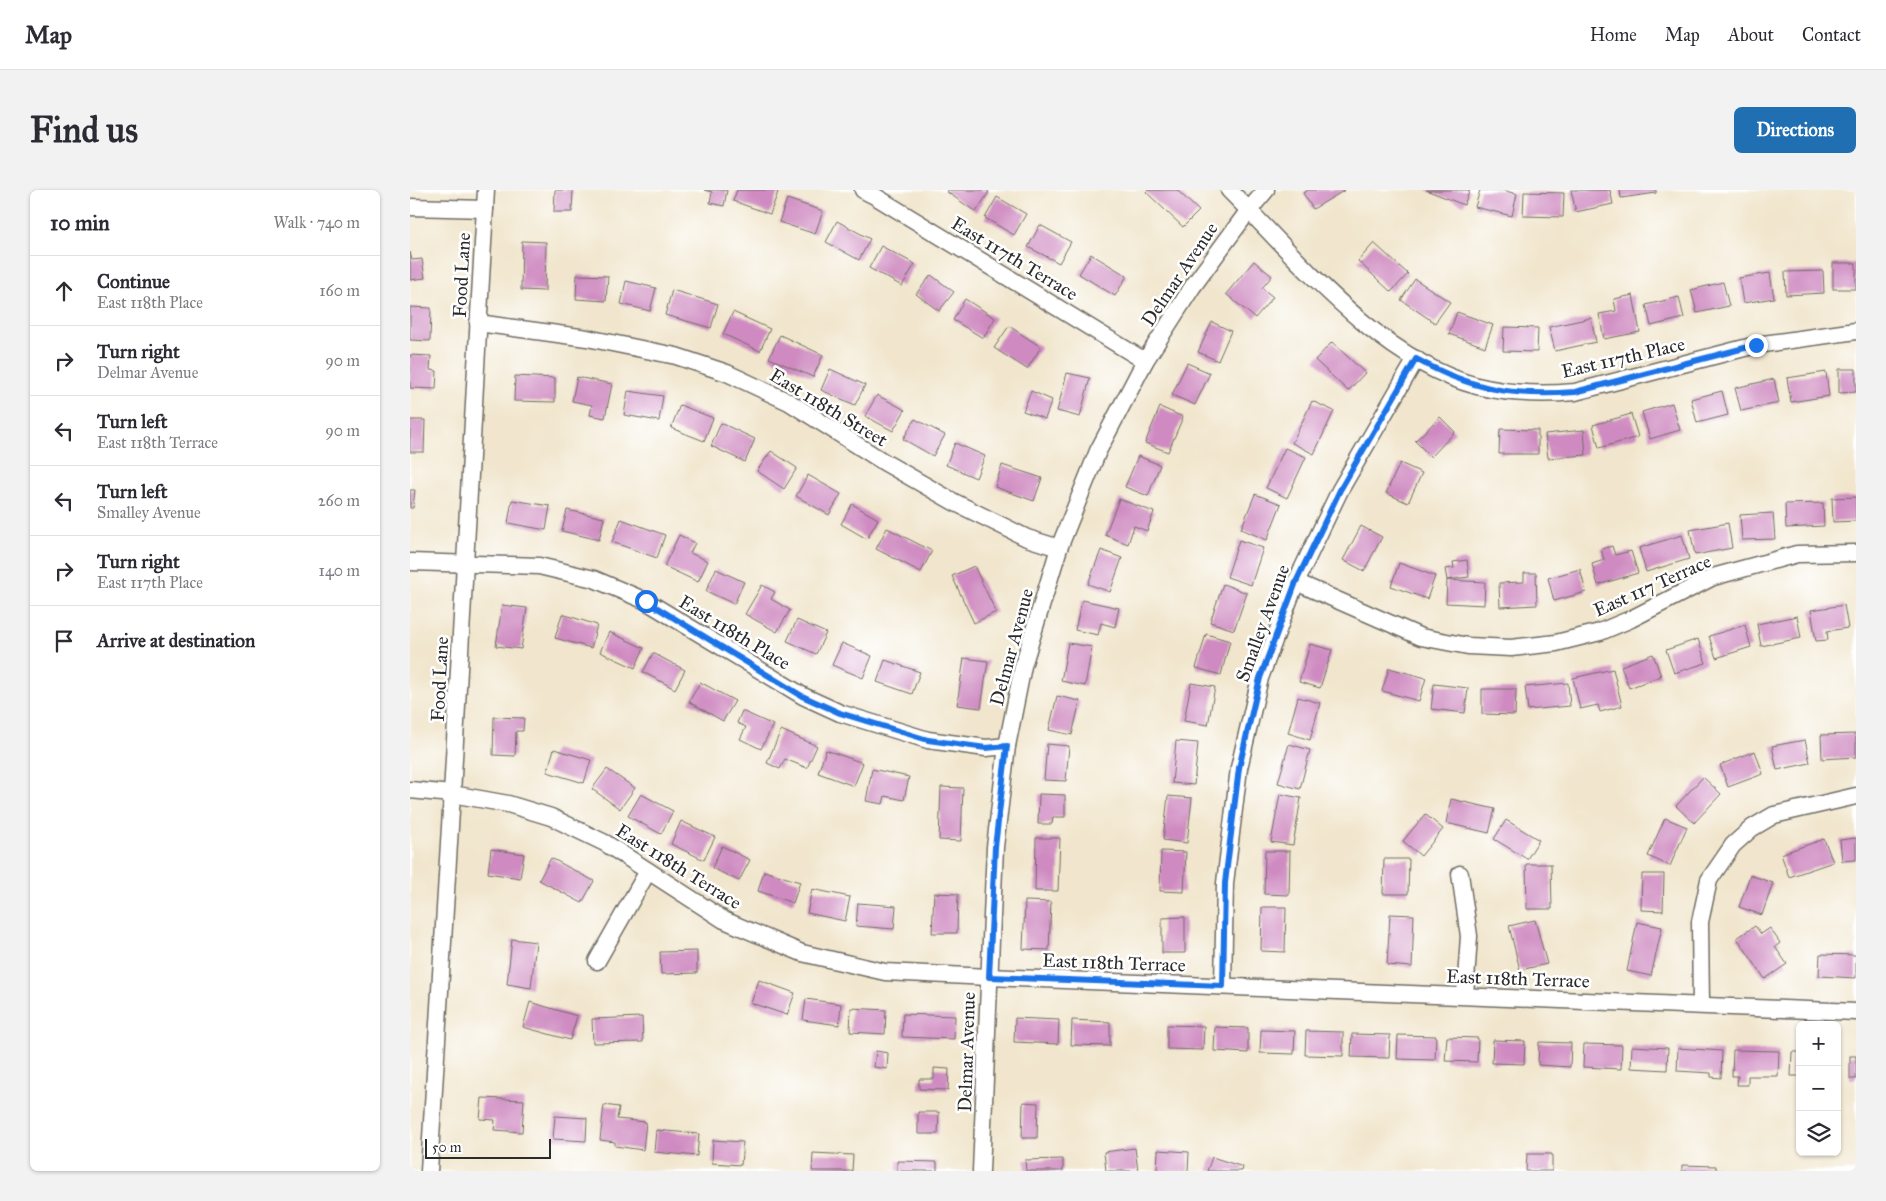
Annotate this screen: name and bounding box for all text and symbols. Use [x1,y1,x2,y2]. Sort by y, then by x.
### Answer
text: Map [25,20,72,50]
text: Home [1590,24,1637,46]
text: Map [1665,24,1700,46]
text: About [1728,24,1774,46]
text: Contact [1802,24,1861,46]
button: Directions [1734,107,1856,153]
text: Find us [30,109,138,152]
text: 10 min [50,210,110,236]
street label: East 117th Terrace [947,212,1082,305]
text: Walk · 740 m [273,213,360,232]
street label: Delmar Avenue [1136,218,1223,331]
street label: Food Lane [448,232,475,318]
text: Continue [97,270,170,293]
icon: ahead [50,277,78,305]
text: 160 m [319,281,360,300]
text: East 118th Place [97,293,203,312]
street label: East 117th Place [1559,332,1687,383]
route end [1745,334,1768,357]
text: Turn right [97,340,180,363]
icon: right [50,347,78,375]
text: 90 m [325,351,360,370]
text: Delmar Avenue [97,363,198,382]
street label: East 118th Street [766,363,892,452]
text: Turn left [97,410,167,433]
icon: left [50,417,78,445]
text: 90 m [325,421,360,440]
text: East 118th Terrace [97,433,218,452]
text: Turn left [97,480,167,503]
icon: left [50,487,78,515]
text: 260 m [318,491,360,510]
text: Smalley Avenue [97,503,201,522]
street label: East 117 Terrace [1590,549,1715,622]
text: Turn right [97,550,180,573]
icon: right [50,557,78,585]
text: 140 m [319,561,360,580]
street label: Smalley Avenue [1231,561,1294,685]
text: East 117th Place [97,573,203,592]
street label: Delmar Avenue [985,586,1038,708]
route start [635,590,658,613]
street label: East 118th Place [675,590,795,675]
icon: arrive [50,627,78,655]
text: Arrive at destination [97,629,255,652]
street label: Food Lane [426,636,453,722]
street label: East 118th Terrace [612,819,746,914]
street label: East 118th Terrace [1042,949,1186,976]
street label: East 118th Terrace [1446,965,1590,992]
street label: Delmar Avenue [953,991,980,1113]
map controls [1796,1021,1841,1156]
button: + [1796,1021,1841,1066]
button: − [1796,1066,1841,1111]
button: layers [1796,1111,1841,1156]
scale bar [425,1136,551,1159]
text: 50 m [432,1139,461,1156]

